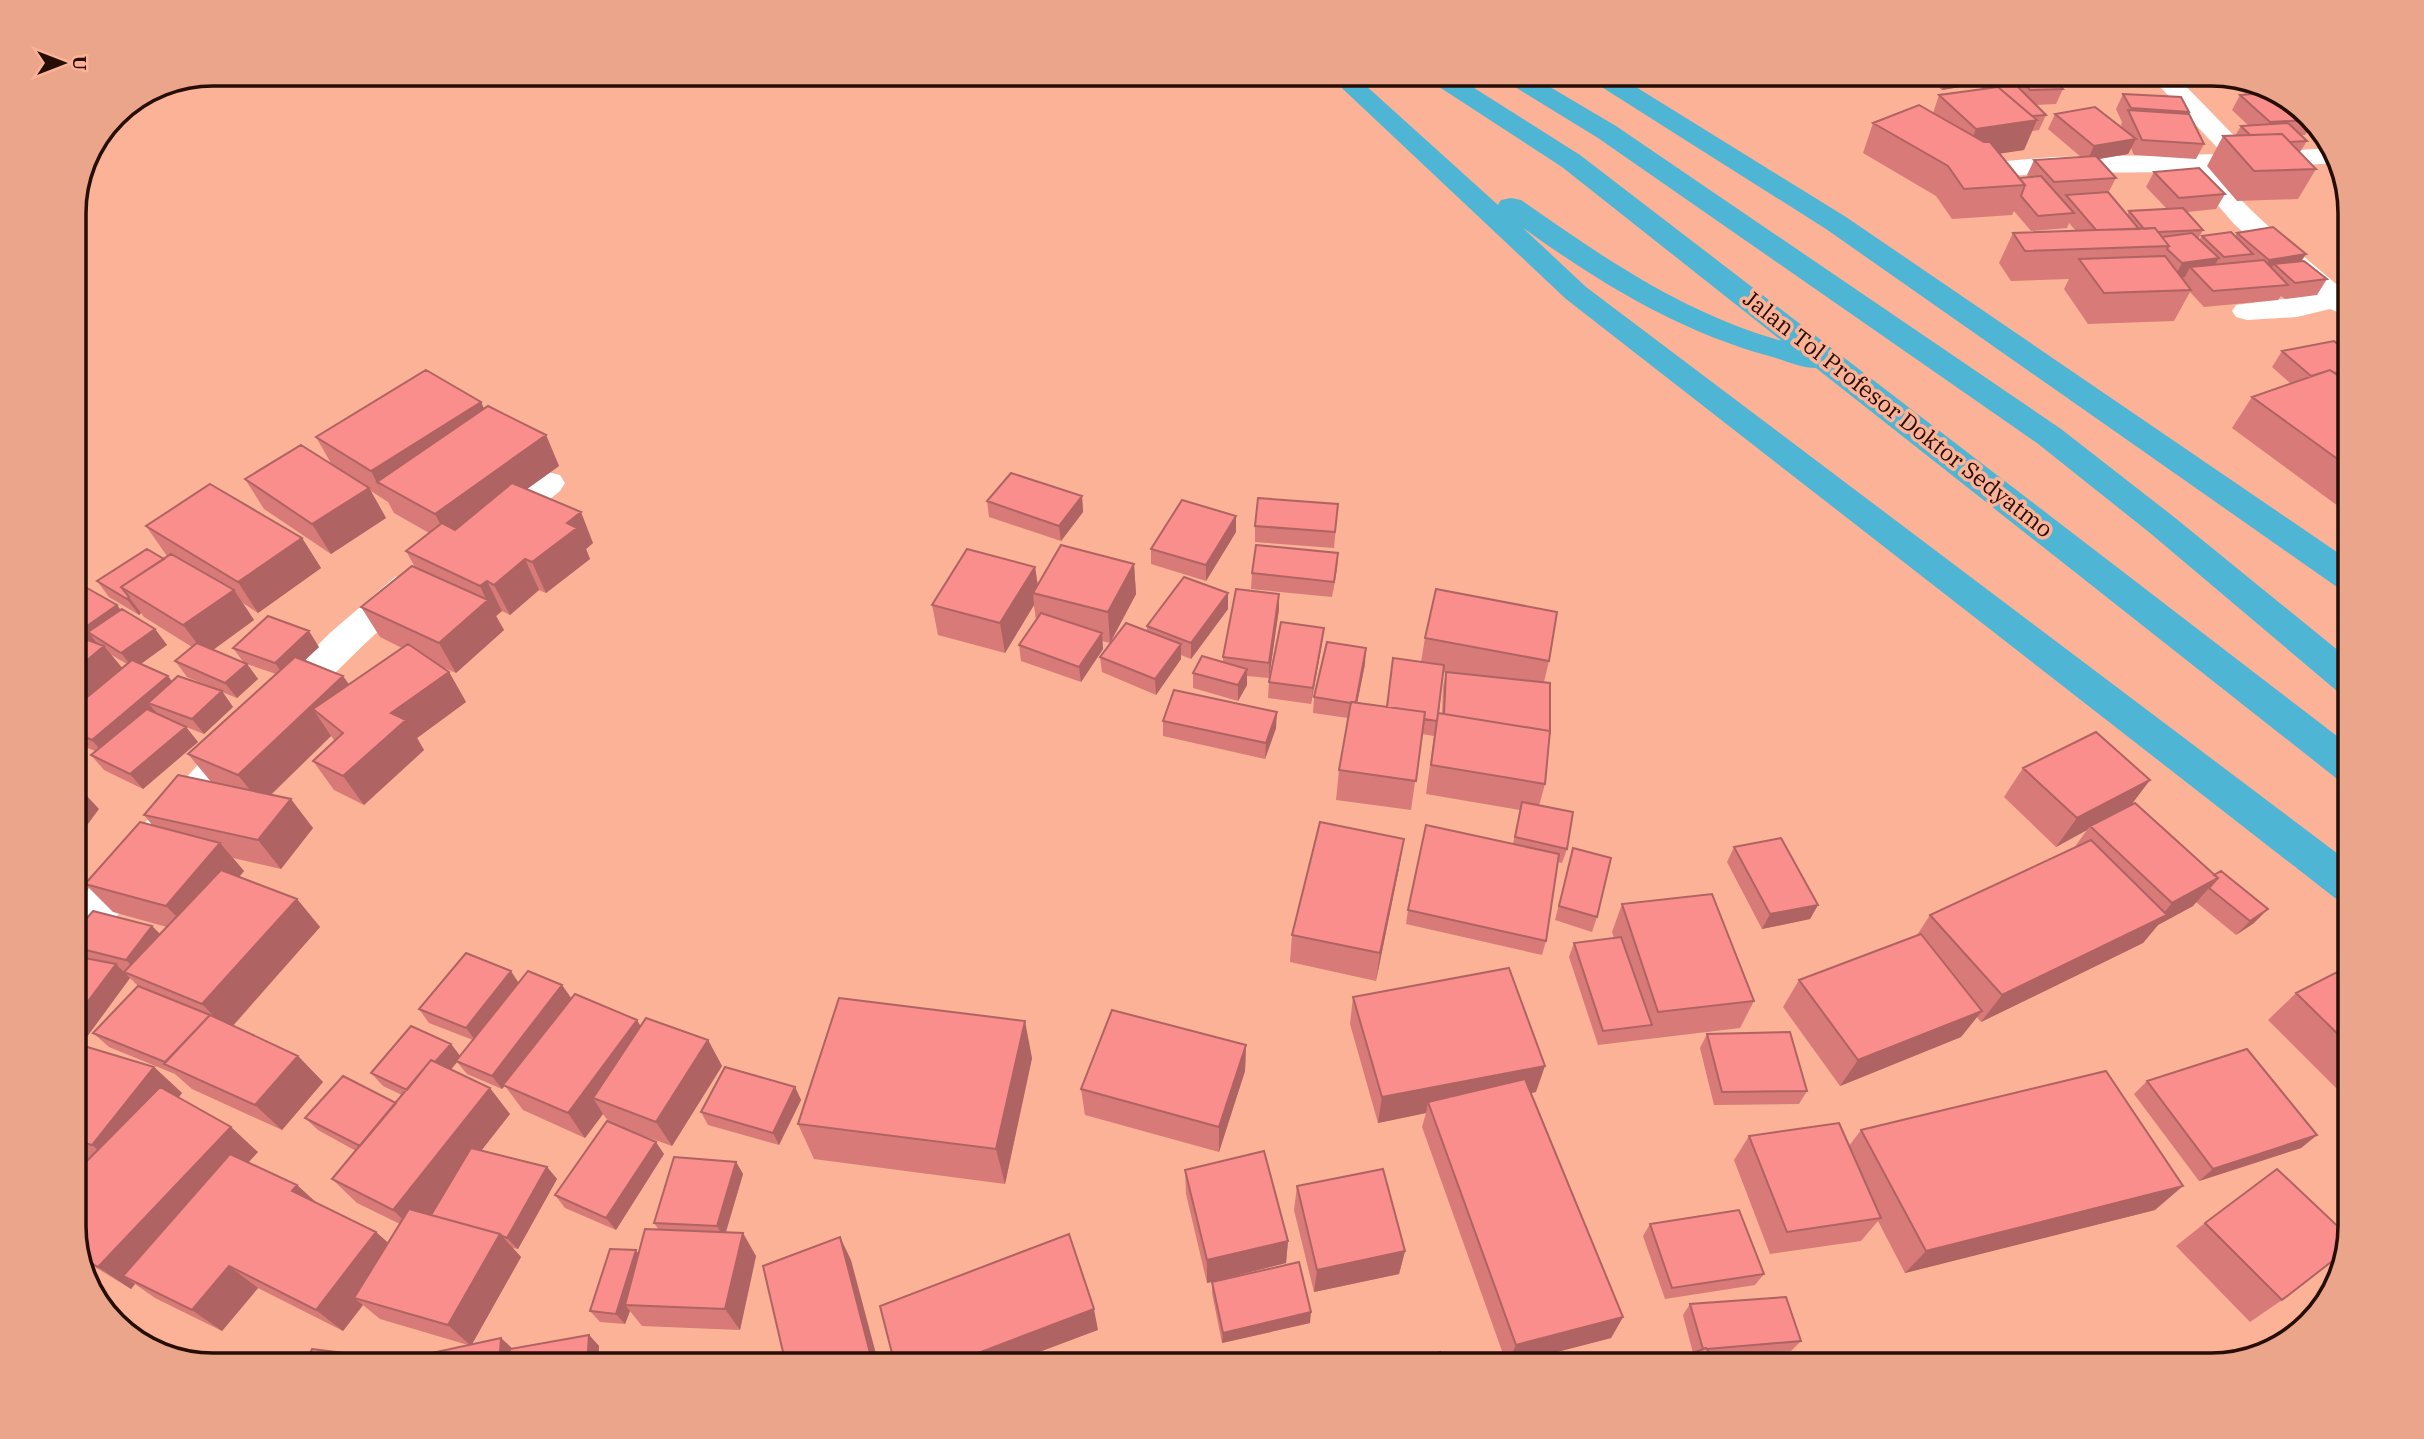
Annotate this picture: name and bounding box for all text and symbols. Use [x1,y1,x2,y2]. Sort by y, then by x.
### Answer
north arrow [28,28,98,98]
text: U [68,56,92,70]
street label: Jalan Tol Profesor Doktor Sedyatmo [1738,283,2060,544]

